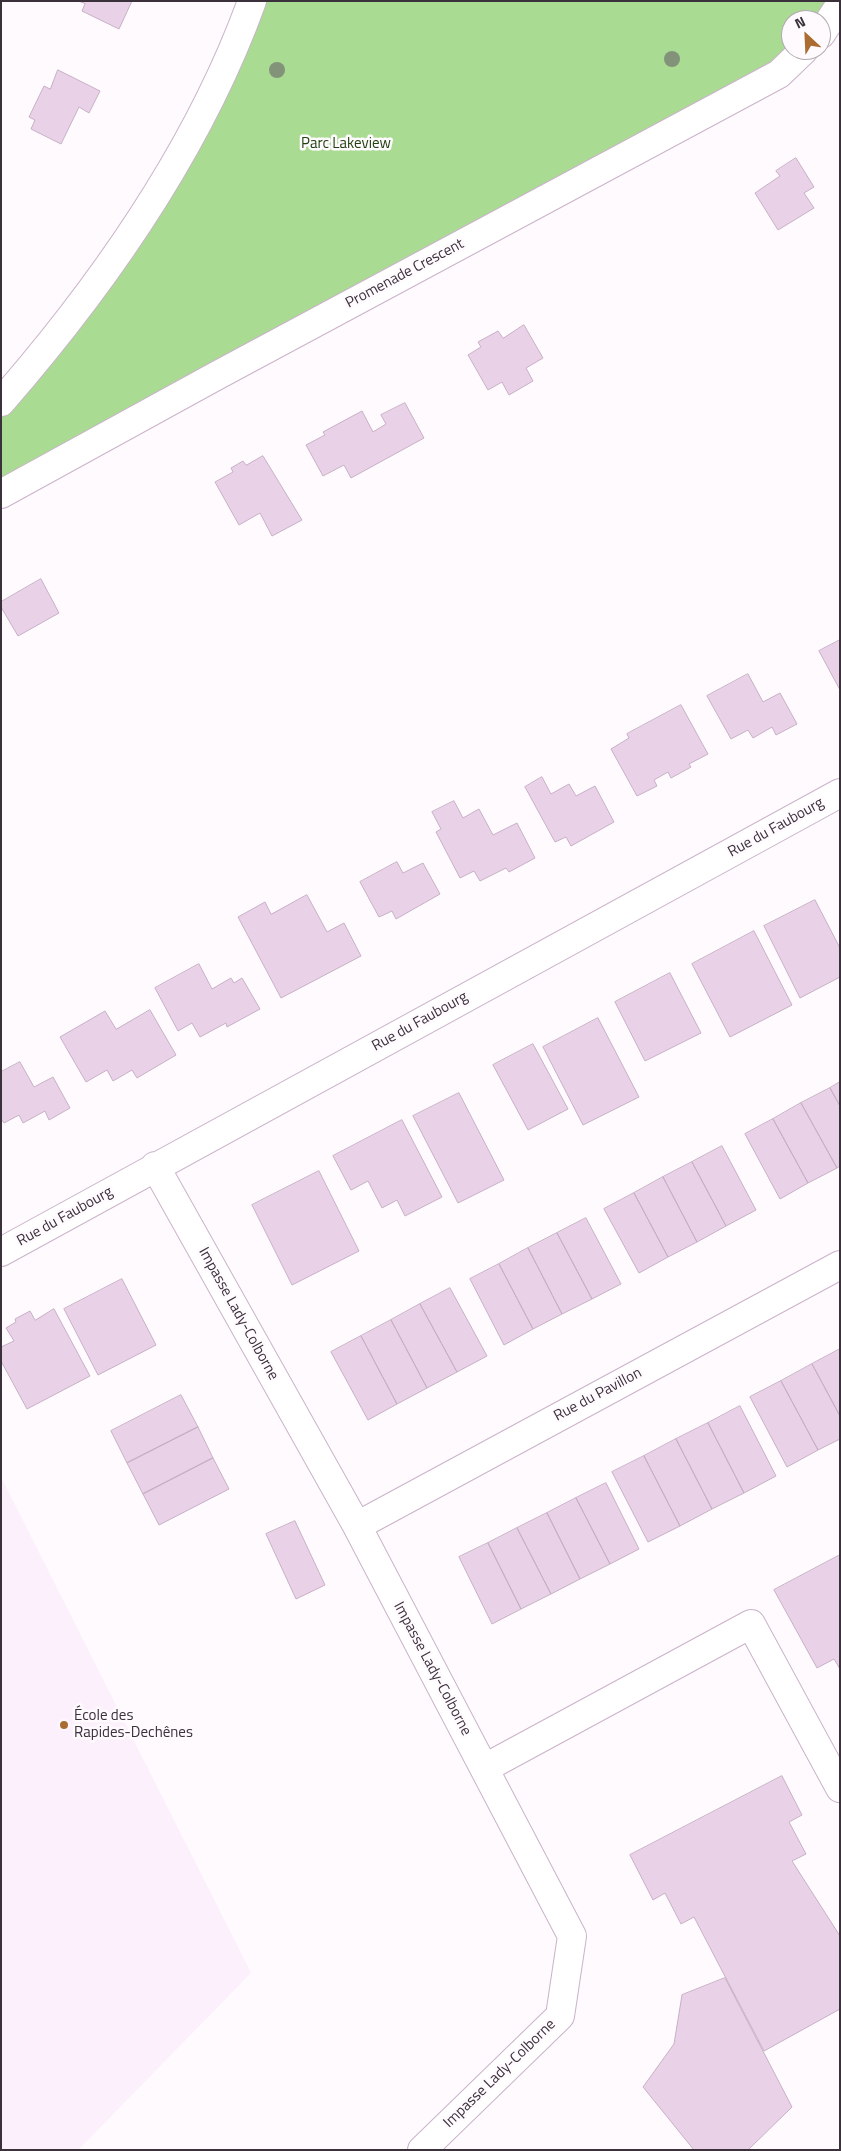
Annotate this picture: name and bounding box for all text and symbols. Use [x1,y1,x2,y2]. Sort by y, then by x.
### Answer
north arrow [781,10,831,60]
text: N [791,10,809,33]
park label: Parc Lakeview [301,135,391,153]
street label: Promenade Crescent [343,235,467,313]
street label: Rue du Faubourg [725,794,827,862]
street label: Rue du Faubourg [369,988,471,1056]
street label: Rue du Faubourg [14,1183,116,1251]
street label: Impasse Lady-Colborne [194,1245,282,1383]
street label: Rue du Pavillon [551,1364,645,1426]
street label: Impasse Lady-Colborne [389,1599,475,1739]
place label: École des Rapides-Dechênes [74,1707,193,1742]
marker: École des Rapides-Dechênes [58,1719,70,1731]
street label: Impasse Lady-Colborne [440,2016,560,2132]

